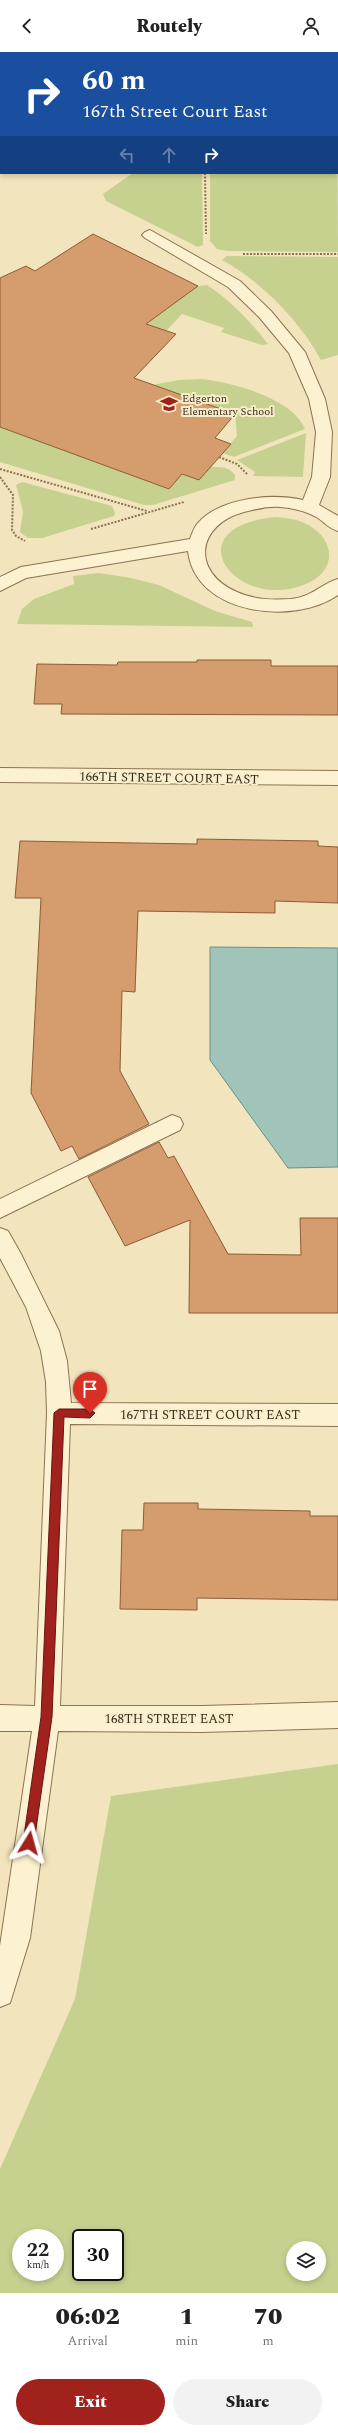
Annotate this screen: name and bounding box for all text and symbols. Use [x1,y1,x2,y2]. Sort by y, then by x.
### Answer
text: Routely [136,13,202,40]
icon: back [16,15,38,37]
icon: person [300,15,322,37]
text: 60 m [82,59,146,102]
icon: right [16,68,68,120]
text: 167th Street Court East [82,98,268,125]
icon: left [116,144,138,166]
icon: ahead [158,144,180,166]
icon: right [200,144,222,166]
place label: Edgerton Elementary School [182,390,274,420]
school or university icon: Edgerton Elementary School [159,394,179,414]
street label: 166TH STREET COURT EAST [79,766,259,790]
pin [73,1372,107,1413]
icon: arrive [79,1378,101,1400]
street label: 167TH STREET COURT EAST [120,1405,300,1425]
street label: 168TH STREET EAST [104,1709,234,1729]
position arrow [8,1822,50,1864]
speed limit sign: 30 [72,2229,124,2281]
text: 22 [27,2235,49,2265]
map controls [286,2241,326,2281]
button: layers [286,2241,326,2281]
text: km/h [27,2257,49,2273]
text: 06:02 [56,2299,120,2335]
text: 1 [180,2299,194,2335]
text: 70 [254,2299,282,2335]
text: Arrival [67,2331,108,2351]
text: min [175,2331,198,2351]
text: m [262,2331,274,2351]
button: Exit [16,2379,165,2425]
button: Share [173,2379,322,2425]

